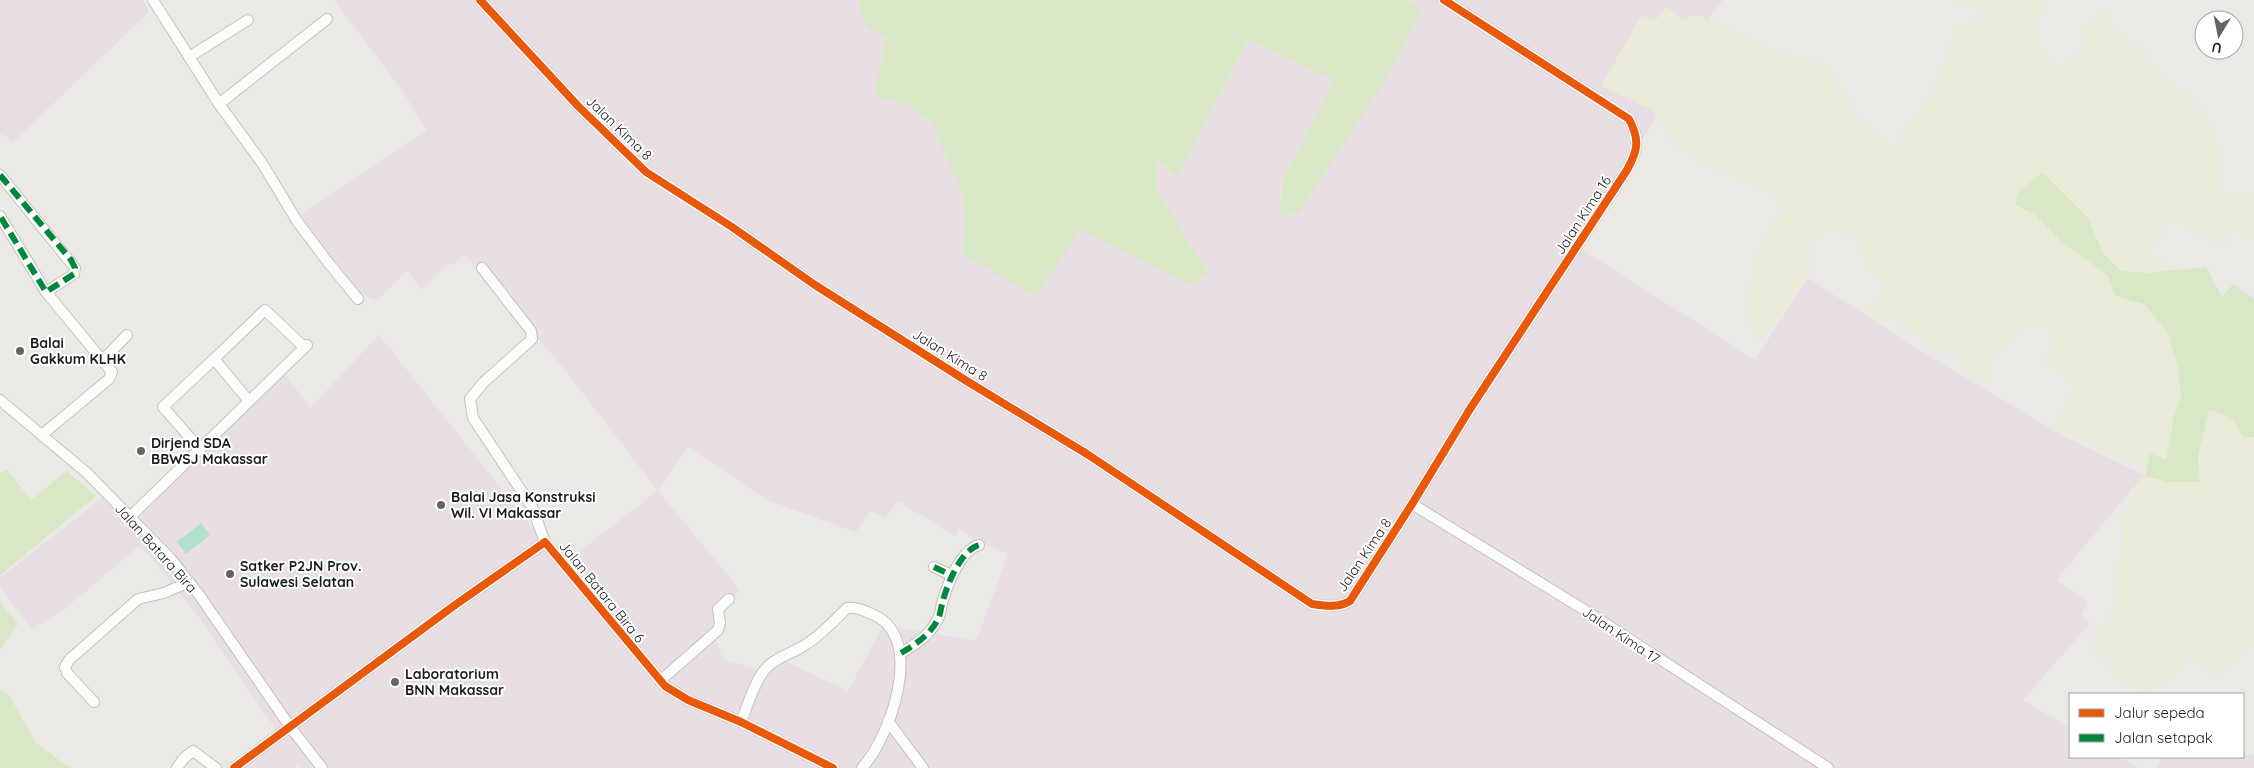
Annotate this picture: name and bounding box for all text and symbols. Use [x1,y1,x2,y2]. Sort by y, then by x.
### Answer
north arrow [2194,10,2244,60]
text: U [2210,38,2223,58]
street label: Jalan Kima 8 [582,92,656,164]
street label: Jalan Kima 16 [1551,172,1615,258]
street label: Jalan Kima 8 [909,325,991,385]
place label: Balai Gakkum KLHK [30,334,126,368]
marker: Balai Gakkum KLHK [14,345,26,357]
place label: Dirjend SDA BBWSJ Makassar [151,434,268,468]
marker: Dirjend SDA BBWSJ Makassar [135,445,147,457]
place label: Balai Jasa Konstruksi Wil. VI Makassar [451,488,596,522]
marker: Balai Jasa Konstruksi Wil. VI Makassar [435,499,447,511]
street label: Jalan Batara Bira [111,500,201,596]
street label: Jalan Kima 8 [1333,515,1395,595]
street label: Jalan Batara Bira 6 [555,538,649,647]
place label: Satker P2JN Prov. Sulawesi Selatan [240,557,361,591]
marker: Satker P2JN Prov. Sulawesi Selatan [224,568,236,580]
street label: Jalan Kima 17 [1579,602,1663,668]
place label: Laboratorium BNN Makassar [405,665,504,699]
marker: Laboratorium BNN Makassar [389,676,401,688]
legend [2069,693,2244,758]
text: Jalur sepeda [2114,703,2205,722]
text: Jalan setapak [2114,728,2213,747]

